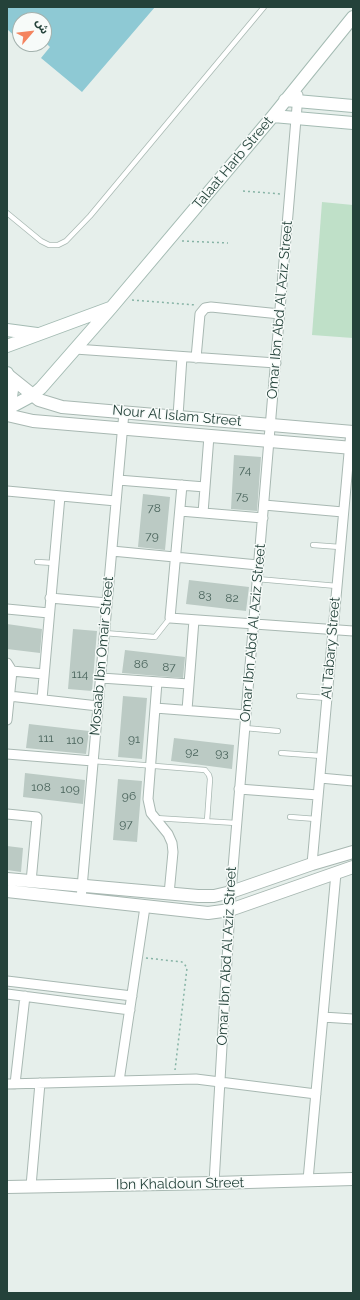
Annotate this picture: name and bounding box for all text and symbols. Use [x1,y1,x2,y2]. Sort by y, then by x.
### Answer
north arrow [12,12,52,52]
text: ش [33,17,51,36]
street label: Talaat Harb Street [189,113,277,213]
street label: Omar Ibn Abd Al Aziz Street [264,220,296,400]
street label: Nour Al Islam Street [112,402,242,430]
house number: 74 [239,463,251,477]
house number: 75 [236,489,248,503]
house number: 78 [147,501,161,515]
house number: 79 [145,529,159,543]
street label: Omar Ibn Abd Al Aziz Street [237,543,269,723]
street label: Mosaab Ibn Omair Street [87,576,117,736]
house number: 83 [198,588,212,602]
house number: 82 [225,591,239,605]
street label: Al Tabary Street [318,596,344,700]
house number: 86 [134,657,148,671]
house number: 87 [162,660,176,674]
house number: 114 [72,667,88,681]
house number: 111 [38,731,54,745]
house number: 91 [128,732,140,746]
house number: 110 [66,733,84,747]
house number: 92 [185,745,199,759]
house number: 93 [215,746,229,760]
house number: 108 [31,780,51,794]
house number: 109 [60,782,80,796]
house number: 96 [122,789,136,803]
house number: 97 [119,817,133,831]
street label: Omar Ibn Abd Al Aziz Street [214,866,240,1046]
street label: Ibn Khaldoun Street [116,1174,244,1194]

